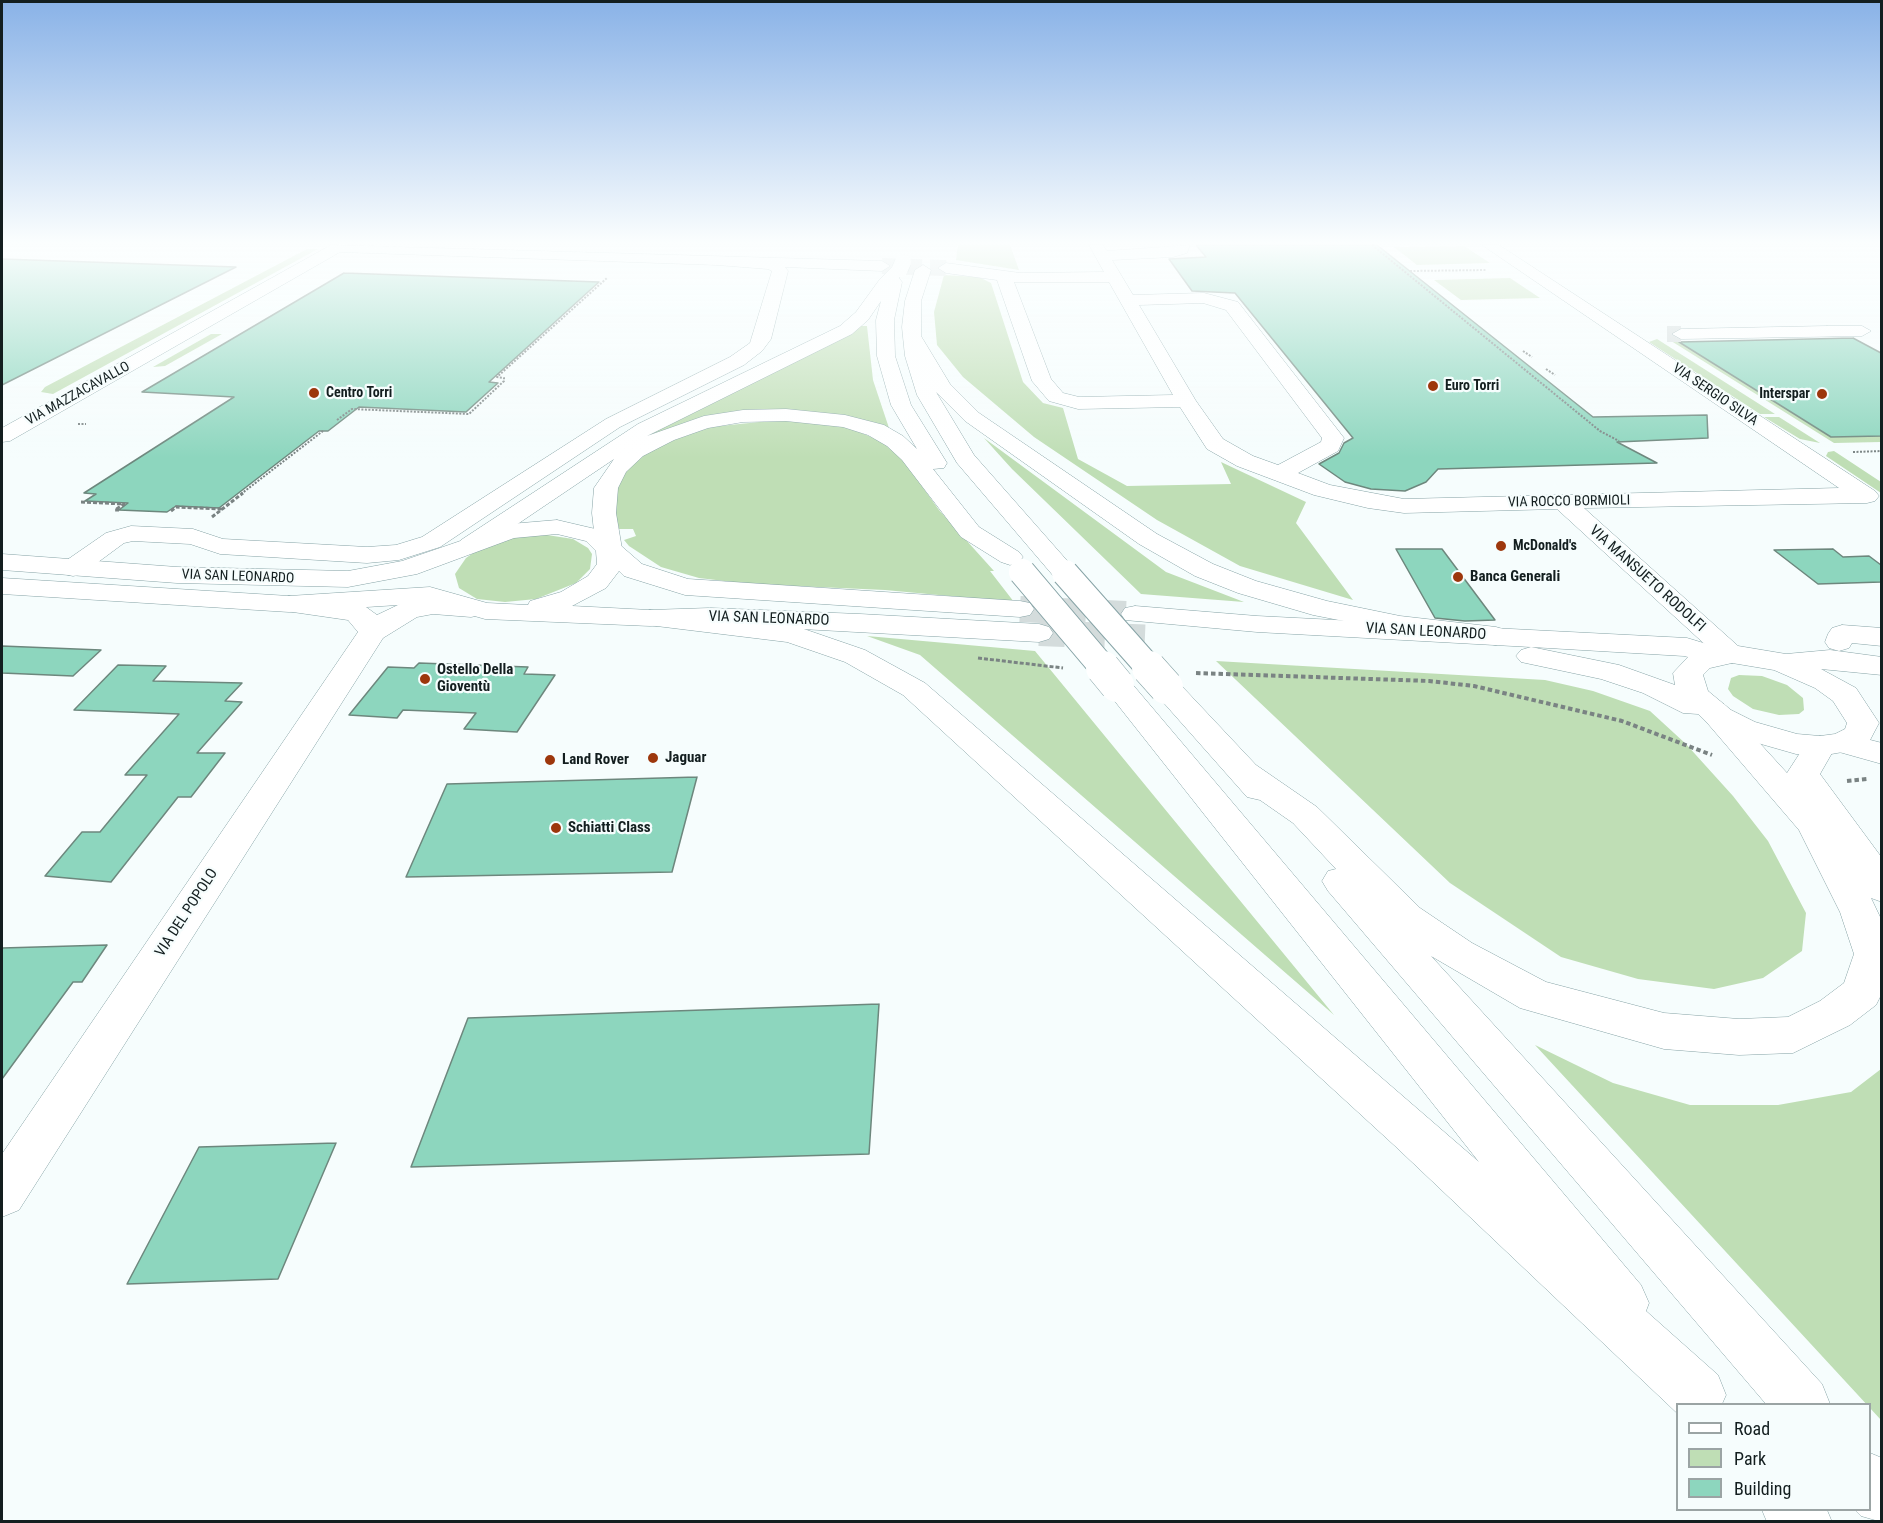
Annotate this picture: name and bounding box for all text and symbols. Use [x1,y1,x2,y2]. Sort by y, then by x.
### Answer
street label: VIA MAZZACAVALLO [23,358,133,430]
street label: VIA SERGIO SILVA [1669,360,1761,430]
place label: Euro Torri [1445,378,1499,394]
marker: Euro Torri [1426,379,1440,393]
place label: Centro Torri [326,385,392,401]
marker: Centro Torri [307,386,321,400]
place label: Interspar [1759,386,1810,402]
marker: Interspar [1815,387,1829,401]
street label: VIA ROCCO BORMIOLI [1508,493,1630,511]
street label: VIA MANSUETO RODOLFI [1585,522,1709,636]
place label: McDonald's [1513,538,1577,554]
marker: McDonald's [1494,539,1508,553]
street label: VIA SAN LEONARDO [181,567,295,587]
place label: Banca Generali [1470,568,1560,586]
marker: Banca Generali [1451,570,1465,584]
street label: VIA SAN LEONARDO [708,608,830,630]
street label: VIA SAN LEONARDO [1365,620,1487,644]
place label: Ostello Della Gioventù [437,661,513,696]
marker: Ostello Della Gioventù [418,672,432,686]
place label: Jaguar [665,749,706,767]
place label: Land Rover [562,751,629,769]
marker: Jaguar [646,751,660,765]
marker: Land Rover [543,753,557,767]
place label: Schiatti Class [568,819,651,837]
marker: Schiatti Class [549,821,563,835]
street label: VIA DEL POPOLO [152,866,222,960]
legend [1676,1403,1871,1511]
text: Road [1734,1418,1770,1439]
text: Park [1734,1448,1766,1469]
text: Building [1734,1478,1791,1499]

